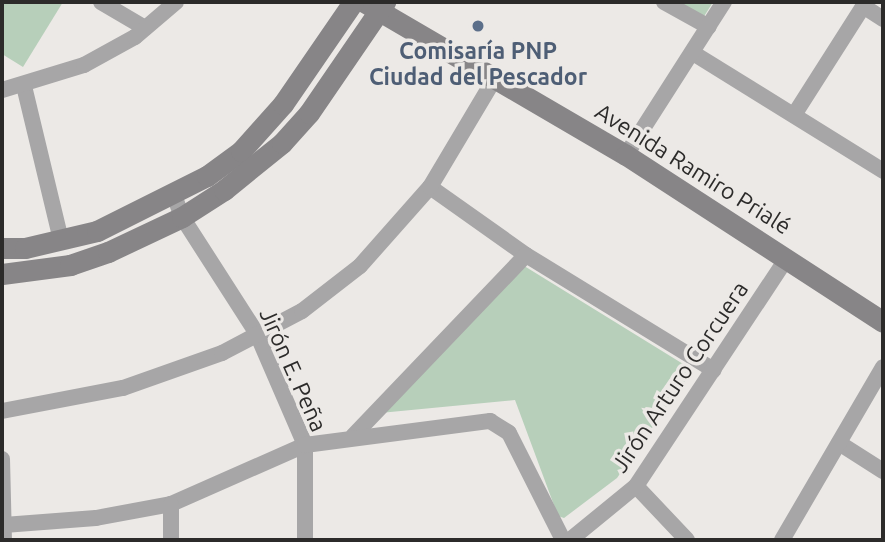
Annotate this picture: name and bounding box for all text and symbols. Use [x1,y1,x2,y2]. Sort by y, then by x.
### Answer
marker: Comisaría PNP Ciudad del Pescador [470,18,486,34]
place label: Comisaría PNP Ciudad del Pescador [369,37,587,91]
street label: Avenida Ramiro Prialé [590,98,796,240]
street label: Jirón Arturo Corcuera [606,276,754,478]
street label: Jirón E. Peña [253,304,333,436]

